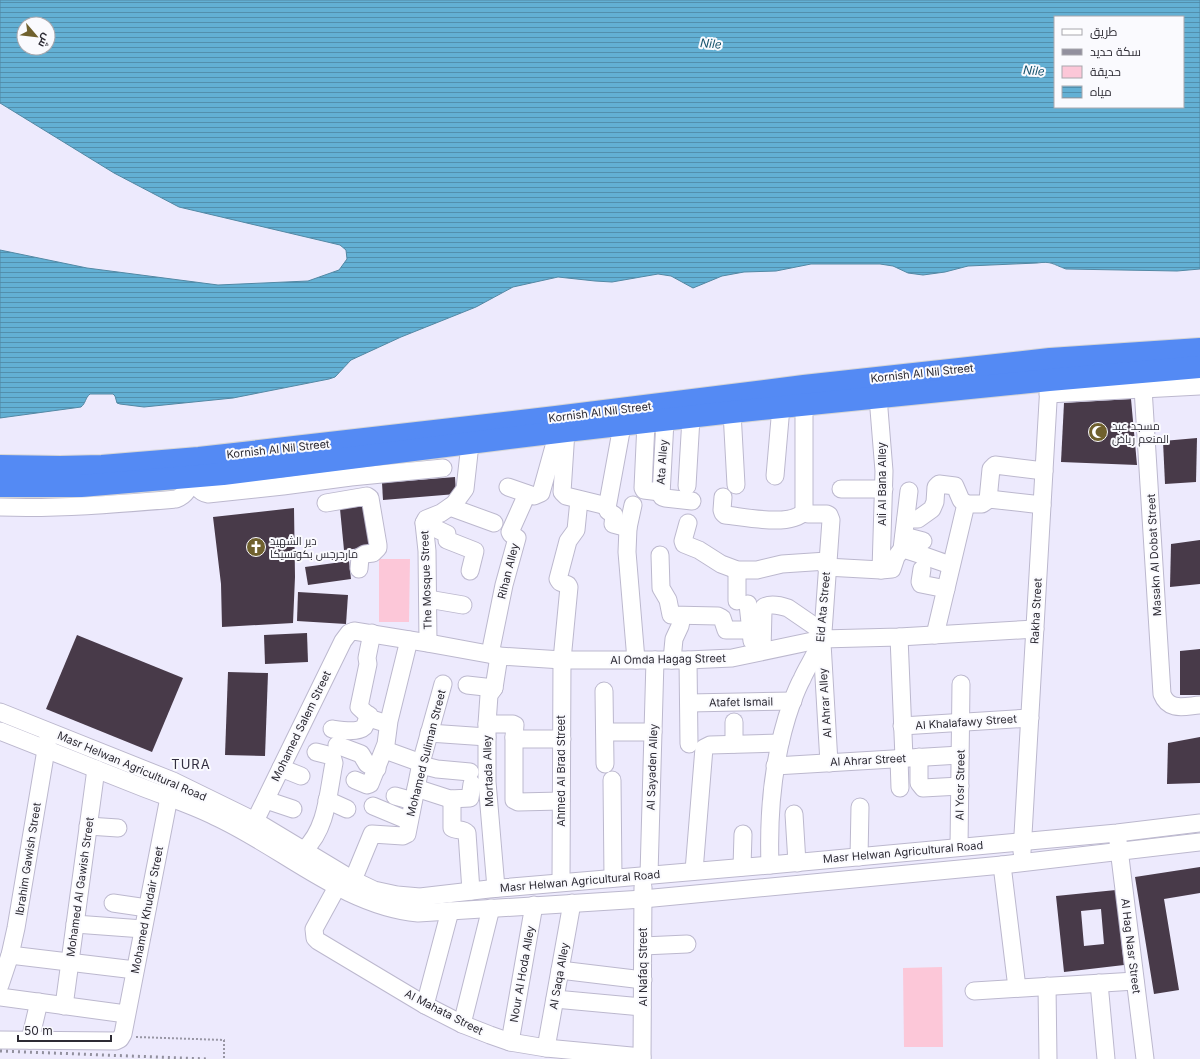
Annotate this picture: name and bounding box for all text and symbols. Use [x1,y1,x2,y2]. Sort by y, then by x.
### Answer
north arrow [16,16,56,56]
legend [1054,16,1184,108]
text: طريق [1090,24,1118,39]
text: ش [35,31,54,50]
water label: Nile [700,35,723,52]
text: سكة حديد [1090,44,1141,59]
water label: Nile [1023,62,1046,79]
text: حديقة [1090,64,1121,79]
text: مياه [1090,84,1112,99]
street label: Kornish Al Nil Street [870,361,975,385]
street label: Kornish Al Nil Street [548,399,653,425]
place label: مسجد عبد المنعم رياض [1112,419,1169,447]
mosque icon: مسجد عبد المنعم رياض [1087,421,1109,443]
street label: Kornish Al Nil Street [226,437,331,461]
street label: Ata Alley [653,439,671,485]
street label: Ali Al Bana Alley [875,442,889,526]
street label: Masakn Al Dobat Street [1144,493,1164,616]
street label: The Mosque Street [417,530,435,630]
place label: دير الشهيد مارجرجس بكوتسيكا [270,534,358,561]
church icon: دير الشهيد مارجرجس بكوتسيكا [245,536,267,558]
street label: Rihan Alley [494,541,522,601]
street label: Eid Ata Street [813,571,833,643]
street label: Rakha Street [1027,577,1045,644]
street label: Al Omda Hagag Street [610,651,726,667]
street label: Al Ahrar Alley [816,667,834,739]
street label: Mohamed Salem Street [268,668,334,784]
street label: Mohamed Suliman Street [403,688,449,818]
street label: Atafet Ismail [709,694,773,710]
street label: Al Khalafawy Street [915,711,1018,733]
street label: Ahmed Al Brad Street [554,715,568,827]
street label: Al Sayaden Alley [643,723,661,811]
street label: Masr Helwan Agricultural Road [55,728,209,804]
street label: Mortada Alley [480,735,496,807]
street label: Al Yosr Street [952,749,968,820]
street label: Al Ahrar Street [830,751,907,769]
district label: TURA [171,756,211,772]
street label: Ibrahim Gawish Street [12,801,44,917]
street label: Mohamed Al Gawish Street [63,816,97,958]
street label: Masr Helwan Agricultural Road [822,838,984,866]
street label: Mohamed Khudair Street [128,845,166,975]
street label: Masr Helwan Agricultural Road [499,867,661,895]
street label: Al Hag Nasr Street [1118,897,1144,995]
street label: Nour Al Hoda Alley [507,925,537,1023]
street label: Al Nafaq Street [636,927,650,1006]
street label: Al Saqa Alley [546,941,572,1011]
street label: Al Mahata Street [402,986,486,1038]
scale bar [18,1017,111,1043]
text: 50 m [24,1023,53,1038]

